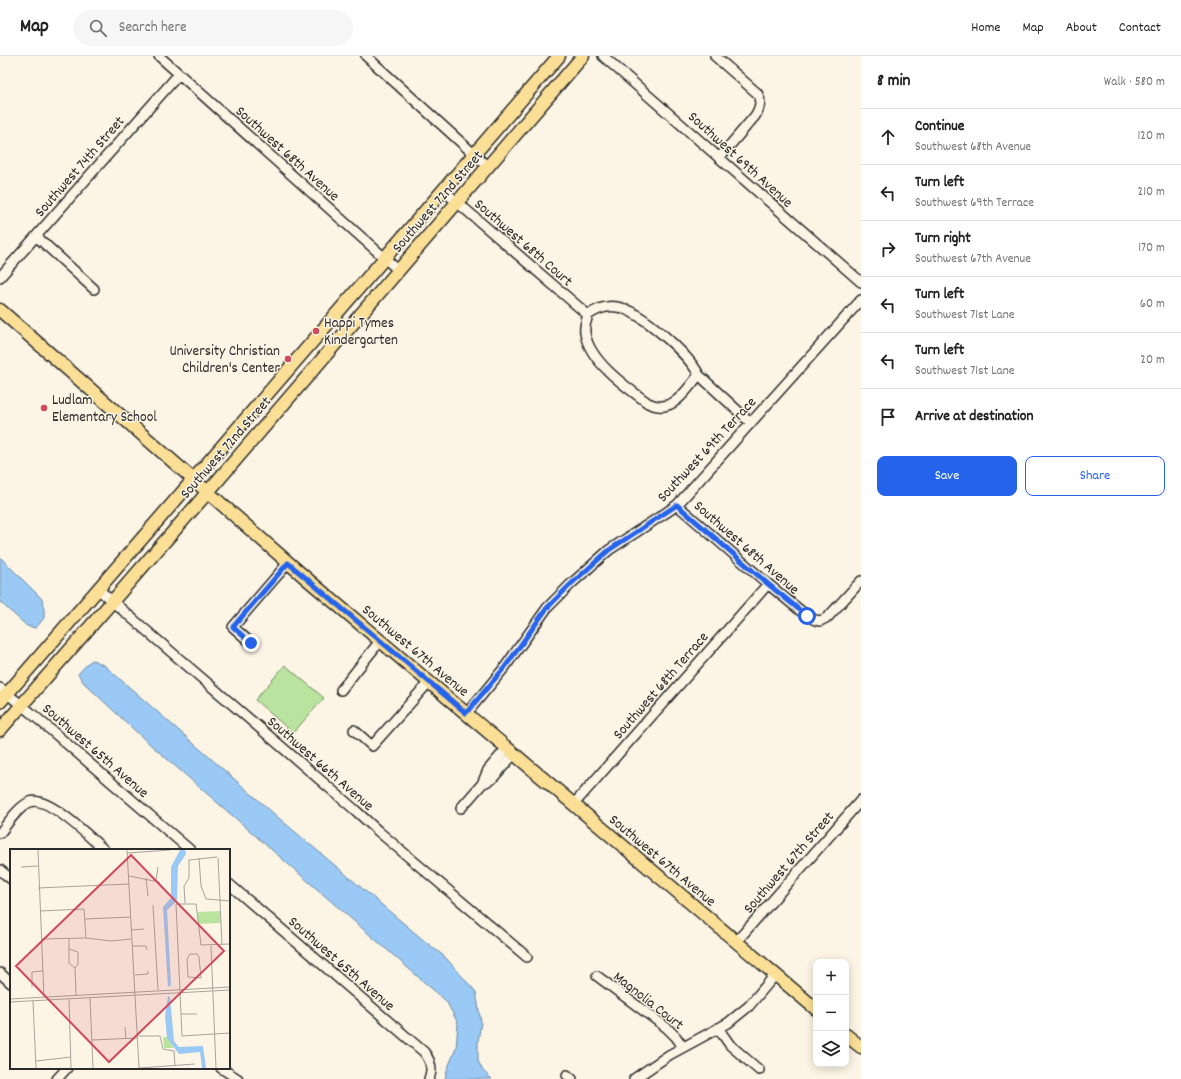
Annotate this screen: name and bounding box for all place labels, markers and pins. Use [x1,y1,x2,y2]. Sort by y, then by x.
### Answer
place label: Happi Tymes Kindergarten [324,313,398,352]
marker: Happi Tymes Kindergarten [311,326,321,336]
place label: University Christian Children's Center [169,341,280,380]
marker: University Christian Children's Center [283,354,293,364]
place label: Ludlam Elementary School [52,390,157,429]
marker: Ludlam Elementary School [39,403,49,413]

